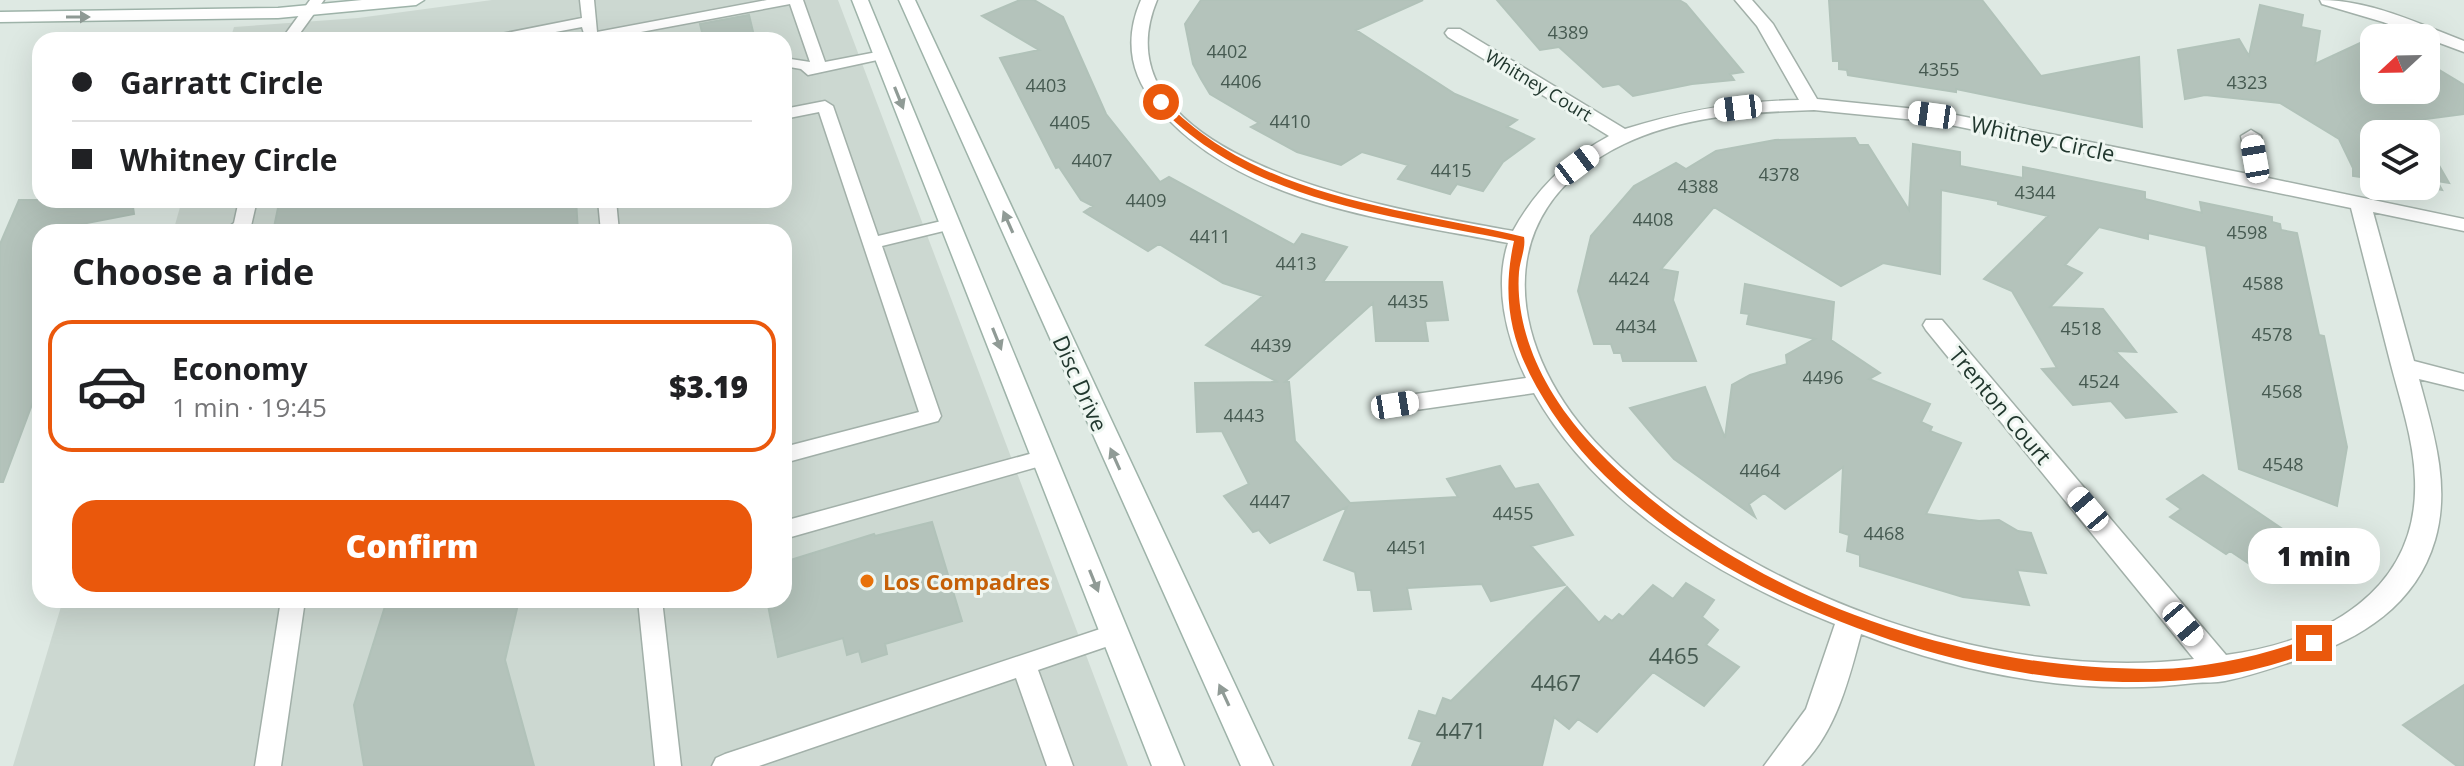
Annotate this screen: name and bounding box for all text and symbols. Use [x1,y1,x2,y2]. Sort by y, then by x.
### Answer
one-way arrow [66,10,91,23]
house number: 4389 [1547,20,1589,44]
north arrow [2360,24,2440,104]
map controls [2360,24,2440,200]
house number: 4402 [1206,39,1248,63]
street label: Whitney Court [1481,44,1597,126]
house number: 4355 [1918,57,1960,81]
text: Garratt Circle [120,62,323,103]
house number: 4406 [1220,69,1262,93]
house number: 4323 [2226,70,2268,94]
house number: 4403 [1025,73,1067,97]
route start [1143,84,1179,120]
one-way arrow [893,86,906,110]
car [1713,93,1763,123]
car [1907,100,1957,130]
street label: Whitney Circle [1968,108,2118,168]
house number: 4410 [1269,109,1311,133]
house number: 4405 [1049,110,1091,134]
button: layers [2360,120,2440,200]
car [2239,133,2271,185]
text: Whitney Circle [120,139,337,180]
car [1551,141,1603,189]
house number: 4407 [1071,148,1113,172]
house number: 4415 [1430,158,1472,182]
house number: 4378 [1758,162,1800,186]
house number: 4388 [1677,174,1719,198]
house number: 4344 [2014,180,2056,204]
house number: 4409 [1125,188,1167,212]
house number: 4408 [1632,207,1674,231]
one-way arrow [1001,211,1014,234]
house number: 4598 [2226,220,2268,244]
house number: 4411 [1189,224,1231,248]
text: Choose a ride [72,247,314,296]
house number: 4413 [1275,251,1317,275]
house number: 4424 [1608,266,1650,290]
house number: 4588 [2242,271,2284,295]
house number: 4435 [1387,289,1429,313]
house number: 4434 [1615,314,1657,338]
house number: 4518 [2060,316,2102,340]
house number: 4578 [2251,322,2293,346]
one-way arrow [990,327,1003,351]
street label: Disc Drive [1047,330,1115,436]
house number: 4439 [1250,333,1292,357]
street label: Trenton Court [1943,340,2059,470]
text: Economy [172,348,308,389]
icon: car [76,350,148,422]
house number: 4496 [1802,365,1844,389]
text: $3.19 [669,366,748,407]
house number: 4524 [2078,369,2120,393]
house number: 4568 [2261,379,2303,403]
text: 1 min · 19:45 [172,389,327,425]
car [1369,389,1421,421]
house number: 4443 [1223,403,1265,427]
one-way arrow [1108,447,1122,471]
house number: 4548 [2262,452,2304,476]
house number: 4464 [1739,458,1781,482]
car [2063,483,2113,535]
house number: 4447 [1249,489,1291,513]
button: Confirm [72,500,752,592]
house number: 4455 [1492,501,1534,525]
house number: 4468 [1863,521,1905,545]
callout: 1 min [2248,527,2380,583]
house number: 4451 [1386,535,1428,559]
text: 1 min [2277,538,2351,574]
place label: Los Compadres [883,566,1050,596]
one-way arrow [1087,569,1100,593]
marker: Los Compadres [858,572,876,590]
car [2158,598,2208,650]
route end [2296,625,2332,661]
house number: 4465 [1649,640,1699,670]
house number: 4467 [1531,667,1581,697]
one-way arrow [1217,683,1231,707]
house number: 4471 [1436,715,1486,745]

